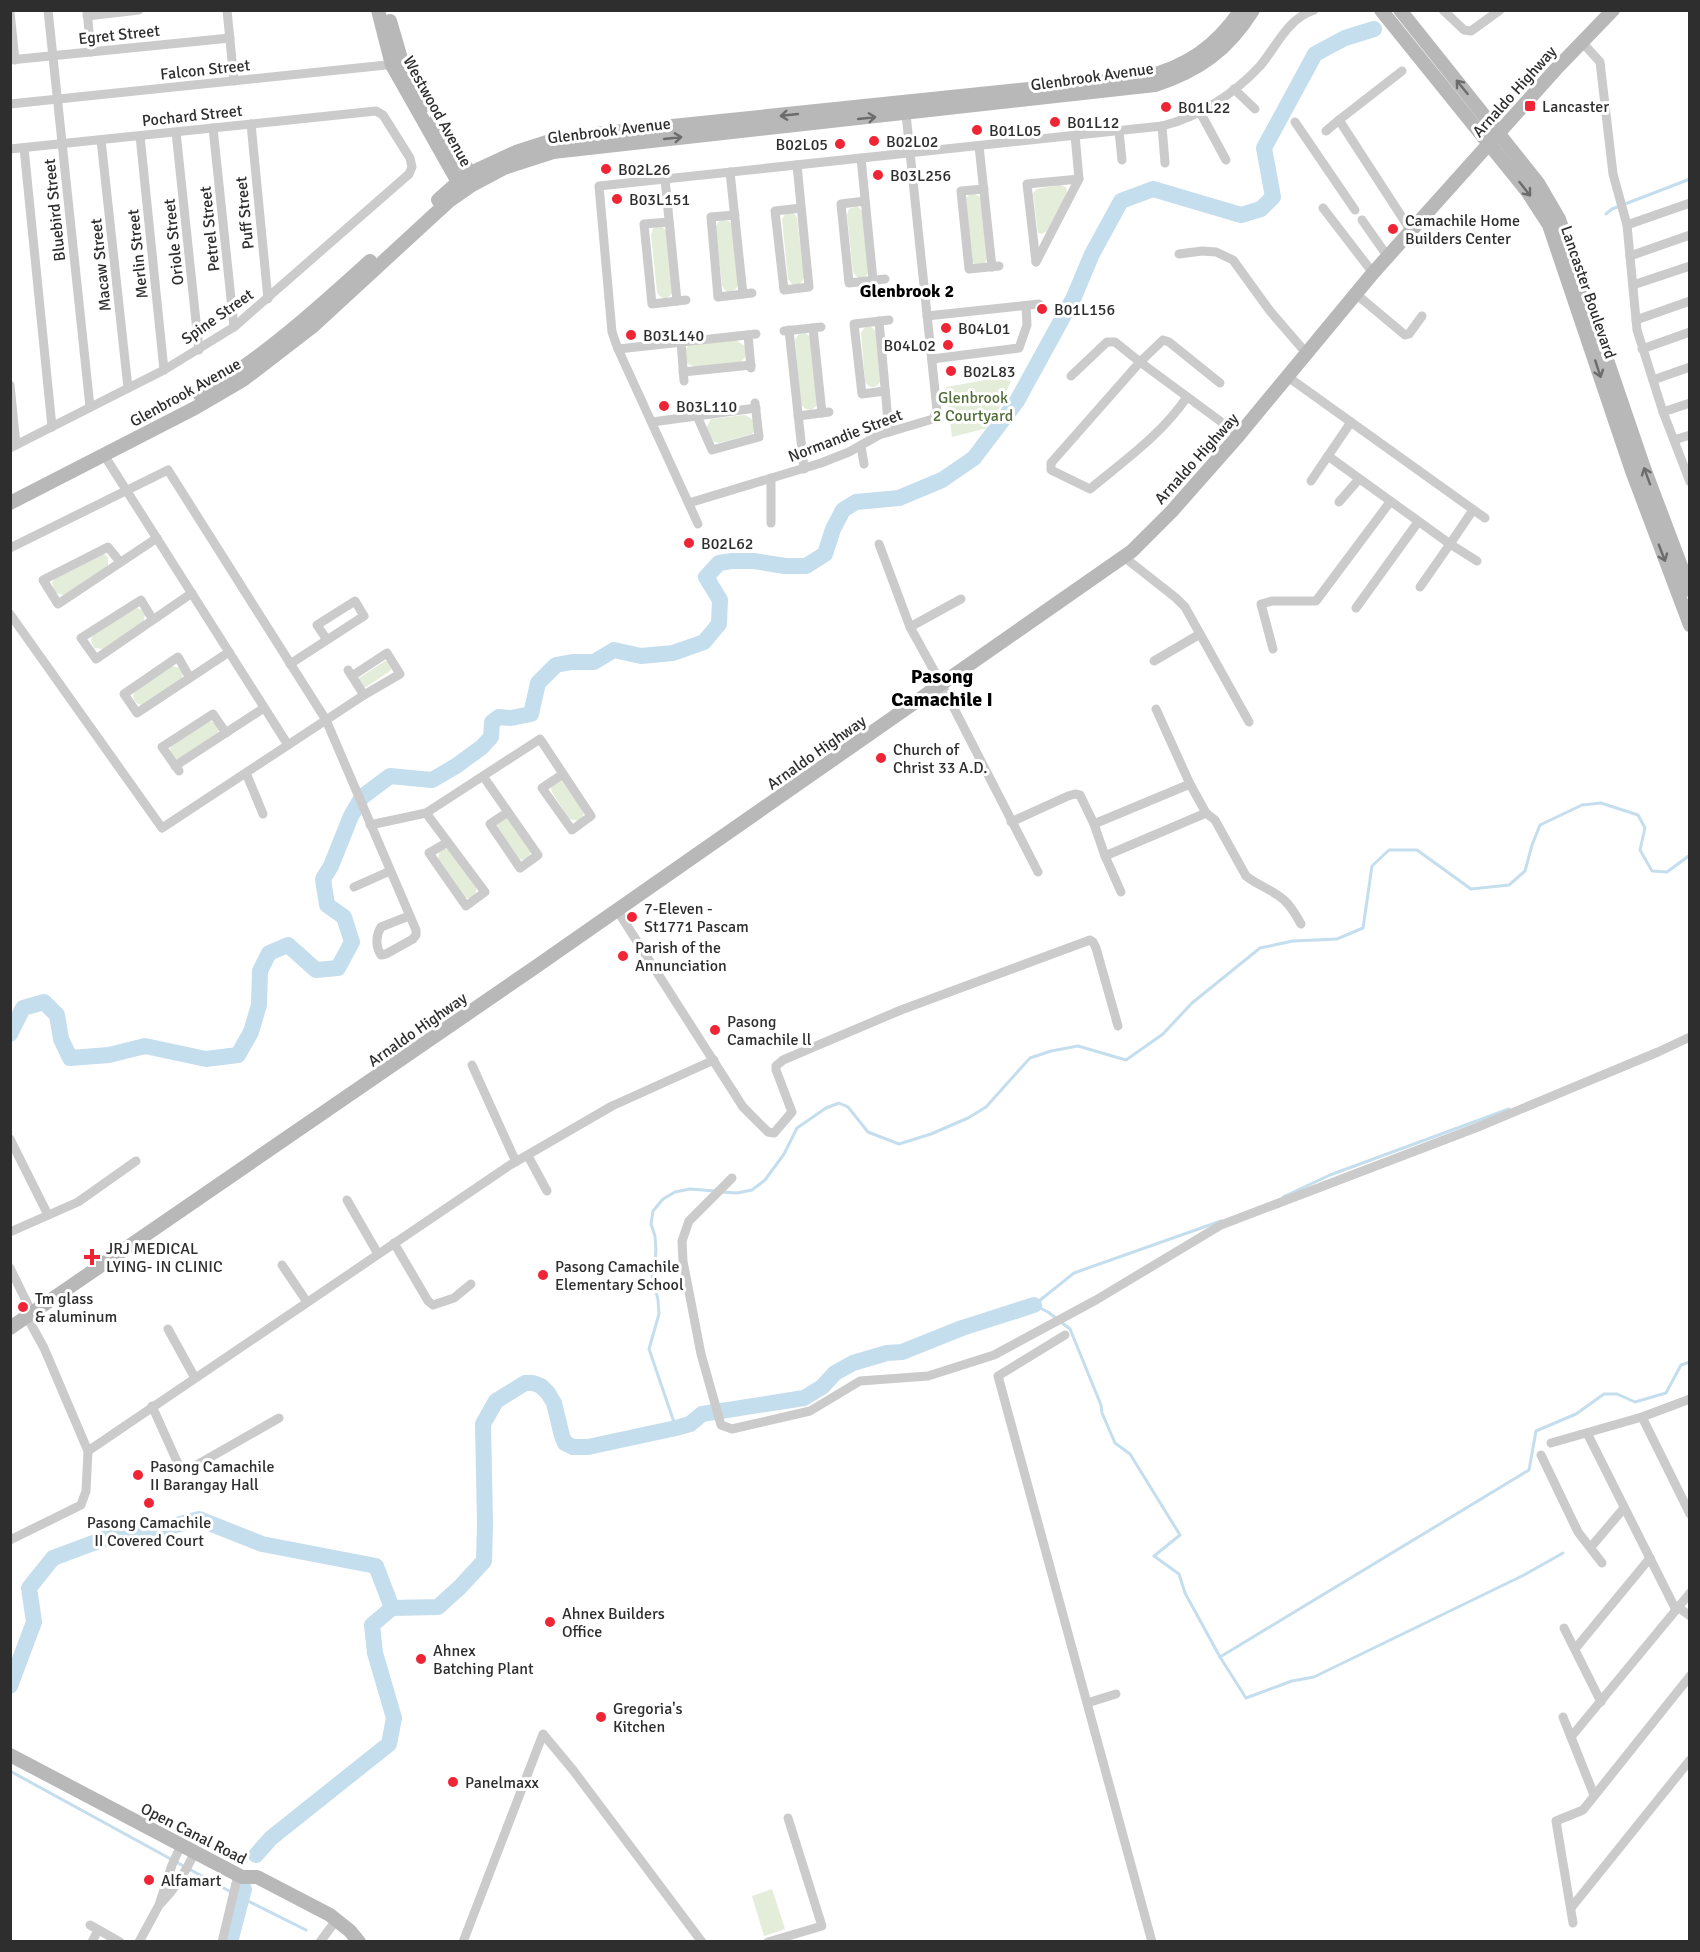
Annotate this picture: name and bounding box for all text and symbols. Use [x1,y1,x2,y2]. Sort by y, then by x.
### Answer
street label: Egret Street [77,21,161,49]
street label: Arnaldo Highway [1468,41,1561,142]
street label: Westwood Avenue [398,53,476,170]
street label: Falcon Street [159,55,251,85]
street label: Glenbrook Avenue [1029,58,1155,96]
one-way arrow [1455,79,1468,95]
place label: Lancaster [1542,97,1609,117]
place label: B01L22 [1178,98,1230,118]
marker: Lancaster [1523,99,1537,113]
marker: B01L22 [1159,100,1173,114]
street label: Pochard Street [141,101,244,131]
one-way arrow [779,110,799,121]
one-way arrow [856,112,876,123]
place label: B01L12 [1067,113,1119,133]
street label: Glenbrook Avenue [546,114,672,148]
marker: B01L12 [1048,115,1062,129]
place label: B01L05 [989,121,1041,141]
marker: B01L05 [970,123,984,137]
one-way arrow [662,132,682,143]
place label: B02L02 [886,132,938,152]
marker: B02L02 [867,134,881,148]
place label: B02L05 [776,135,828,155]
marker: B02L05 [833,137,847,151]
street label: Bluebird Street [40,157,70,262]
place label: B02L26 [618,160,670,180]
marker: B02L26 [599,162,613,176]
place label: B03L256 [890,166,951,186]
marker: B03L256 [871,168,885,182]
street label: Puff Street [231,175,259,250]
one-way arrow [1519,181,1532,197]
street label: Petrel Street [196,185,224,273]
place label: B03L151 [629,190,690,210]
marker: B03L151 [610,192,624,206]
street label: Oriole Street [159,197,188,286]
street label: Merlin Street [123,208,153,300]
place label: Camachile Home Builders Center [1405,211,1520,249]
street label: Macaw Street [86,217,116,312]
marker: Camachile Home Builders Center [1386,222,1400,236]
street label: Lancaster Boulevard [1556,223,1620,361]
district label: Glenbrook 2 [860,280,954,302]
street label: Spine Street [178,284,258,349]
place label: B01L156 [1054,300,1115,320]
marker: B01L156 [1035,302,1049,316]
place label: B04L01 [958,319,1010,339]
marker: B04L01 [939,321,953,335]
place label: B03L140 [643,326,704,346]
marker: B03L140 [624,328,638,342]
place label: B04L02 [884,336,936,356]
marker: B04L02 [941,338,955,352]
street label: Glenbrook Avenue [126,354,244,432]
one-way arrow [1593,359,1604,378]
place label: B02L83 [963,362,1015,382]
marker: B02L83 [944,364,958,378]
park label: Glenbrook 2 Courtyard [933,388,1013,426]
place label: B03L110 [676,397,737,417]
marker: B03L110 [657,399,671,413]
street label: Normandie Street [785,405,906,467]
street label: Arnaldo Highway [1150,408,1243,509]
one-way arrow [1641,467,1652,486]
place label: B02L62 [701,534,753,554]
marker: B02L62 [682,536,696,550]
one-way arrow [1658,543,1669,562]
district label: Pasong Camachile I [891,664,993,712]
street label: Arnaldo Highway [763,711,870,794]
place label: Church of Christ 33 A.D. [893,740,988,778]
marker: Church of Christ 33 A.D. [874,751,888,765]
place label: 7-Eleven - St1771 Pascam [644,899,749,937]
marker: 7-Eleven - St1771 Pascam [625,910,639,924]
place label: Parish of the Annunciation [635,938,727,976]
marker: Parish of the Annunciation [616,949,630,963]
street label: Arnaldo Highway [364,988,471,1071]
place label: Pasong Camachile ll [727,1012,812,1050]
marker: Pasong Camachile ll [708,1023,722,1037]
place label: JRJ MEDICAL LYING- IN CLINIC [106,1239,223,1277]
marker: JRJ MEDICAL LYING- IN CLINIC [83,1248,101,1266]
place label: Pasong Camachile Elementary School [555,1257,684,1295]
marker: Pasong Camachile Elementary School [536,1268,550,1282]
place label: Tm glass & aluminum [35,1289,117,1327]
marker: Tm glass & aluminum [16,1300,30,1314]
place label: Pasong Camachile II Barangay Hall [150,1457,274,1495]
marker: Pasong Camachile II Barangay Hall [131,1468,145,1482]
marker: Pasong Camachile II Covered Court [142,1496,156,1510]
place label: Pasong Camachile II Covered Court [87,1513,211,1551]
place label: Ahnex Builders Office [562,1604,665,1642]
marker: Ahnex Builders Office [543,1615,557,1629]
place label: Ahnex Batching Plant [433,1641,534,1679]
marker: Ahnex Batching Plant [414,1652,428,1666]
place label: Gregoria's Kitchen [613,1699,683,1737]
marker: Gregoria's Kitchen [594,1710,608,1724]
place label: Panelmaxx [465,1773,540,1793]
marker: Panelmaxx [446,1775,460,1789]
street label: Open Canal Road [137,1799,250,1869]
place label: Alfamart [161,1871,222,1891]
marker: Alfamart [142,1873,156,1887]

